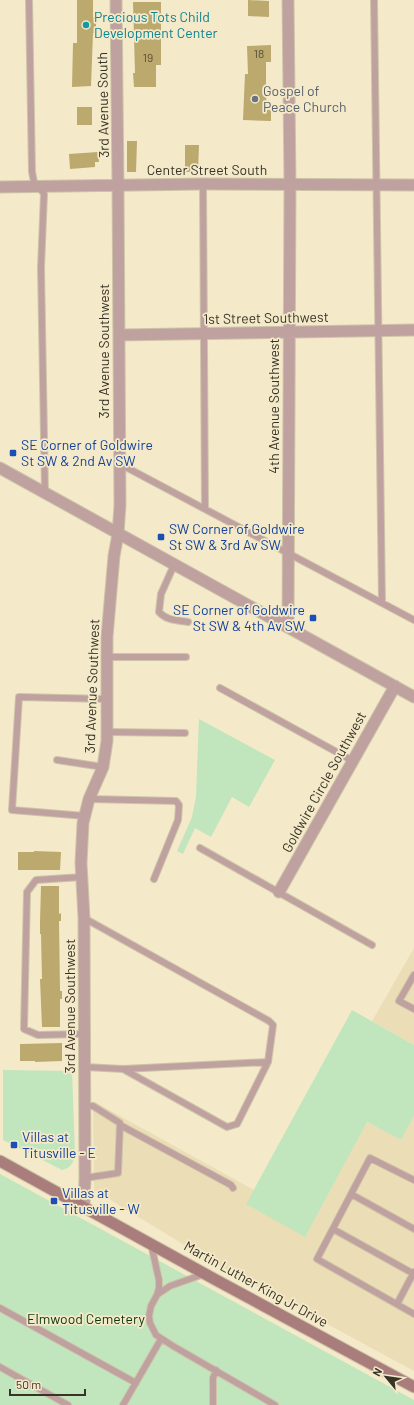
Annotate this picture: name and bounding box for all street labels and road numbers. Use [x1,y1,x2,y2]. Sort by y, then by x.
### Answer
street label: 3rd Avenue South [93,52,112,158]
street label: Center Street South [147,161,267,178]
street label: 3rd Avenue Southwest [95,284,112,418]
street label: 1st Street Southwest [203,308,329,327]
street label: 4th Avenue Southwest [265,338,282,474]
street label: 3rd Avenue Southwest [81,618,102,754]
street label: Goldwire Circle Southwest [278,708,369,855]
street label: 3rd Avenue Southwest [61,939,78,1073]
street label: Martin Luther King Jr Drive [181,1237,331,1330]

